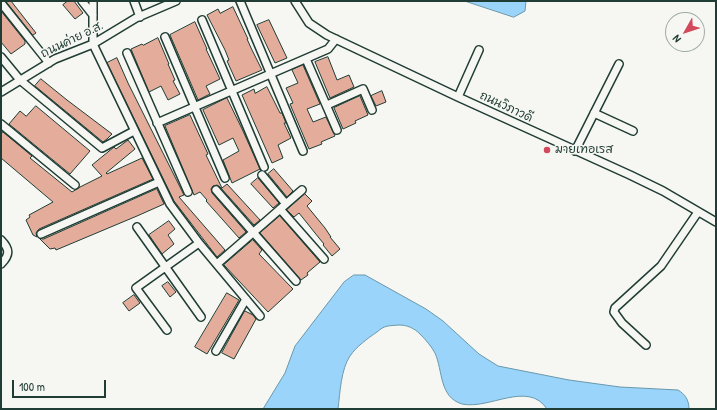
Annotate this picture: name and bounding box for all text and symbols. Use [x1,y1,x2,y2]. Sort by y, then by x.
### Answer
north arrow [665,12,705,52]
street label: ถนนค่าย อ.ส. [39,19,105,61]
text: N [669,32,684,46]
street label: ถนนวิภาวดี [477,88,535,126]
place label: มายเทอเรส [555,143,613,157]
marker: มายเทอเรส [542,145,552,155]
scale bar [14,372,108,398]
text: 100 m [19,378,45,395]

